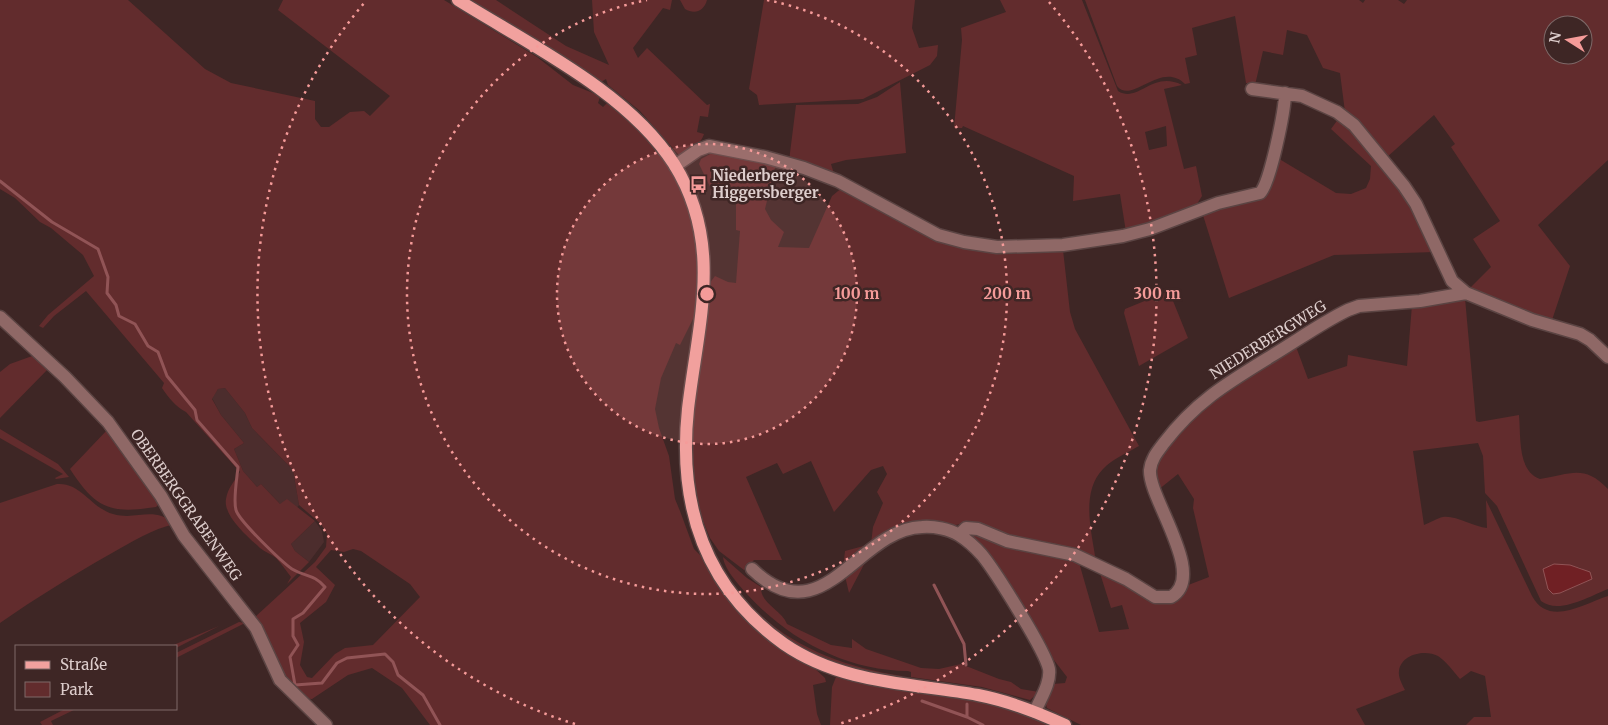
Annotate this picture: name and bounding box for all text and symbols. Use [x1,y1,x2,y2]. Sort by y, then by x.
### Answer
north arrow [1543,15,1593,65]
text: N [1545,30,1565,45]
place label: Niederberg Higgersberger [712,166,819,202]
bus stop icon: Niederberg Higgersberger [688,175,708,195]
text: 100 m [835,284,879,303]
text: 200 m [983,284,1031,303]
text: 300 m [1133,284,1181,303]
centre of rings [698,285,716,303]
street label: NIEDERBERGWEG [1206,296,1330,383]
street label: OBERBERGGRABENWEG [127,425,246,584]
legend [15,645,178,710]
text: Straße [60,655,107,674]
text: Park [60,680,94,699]

